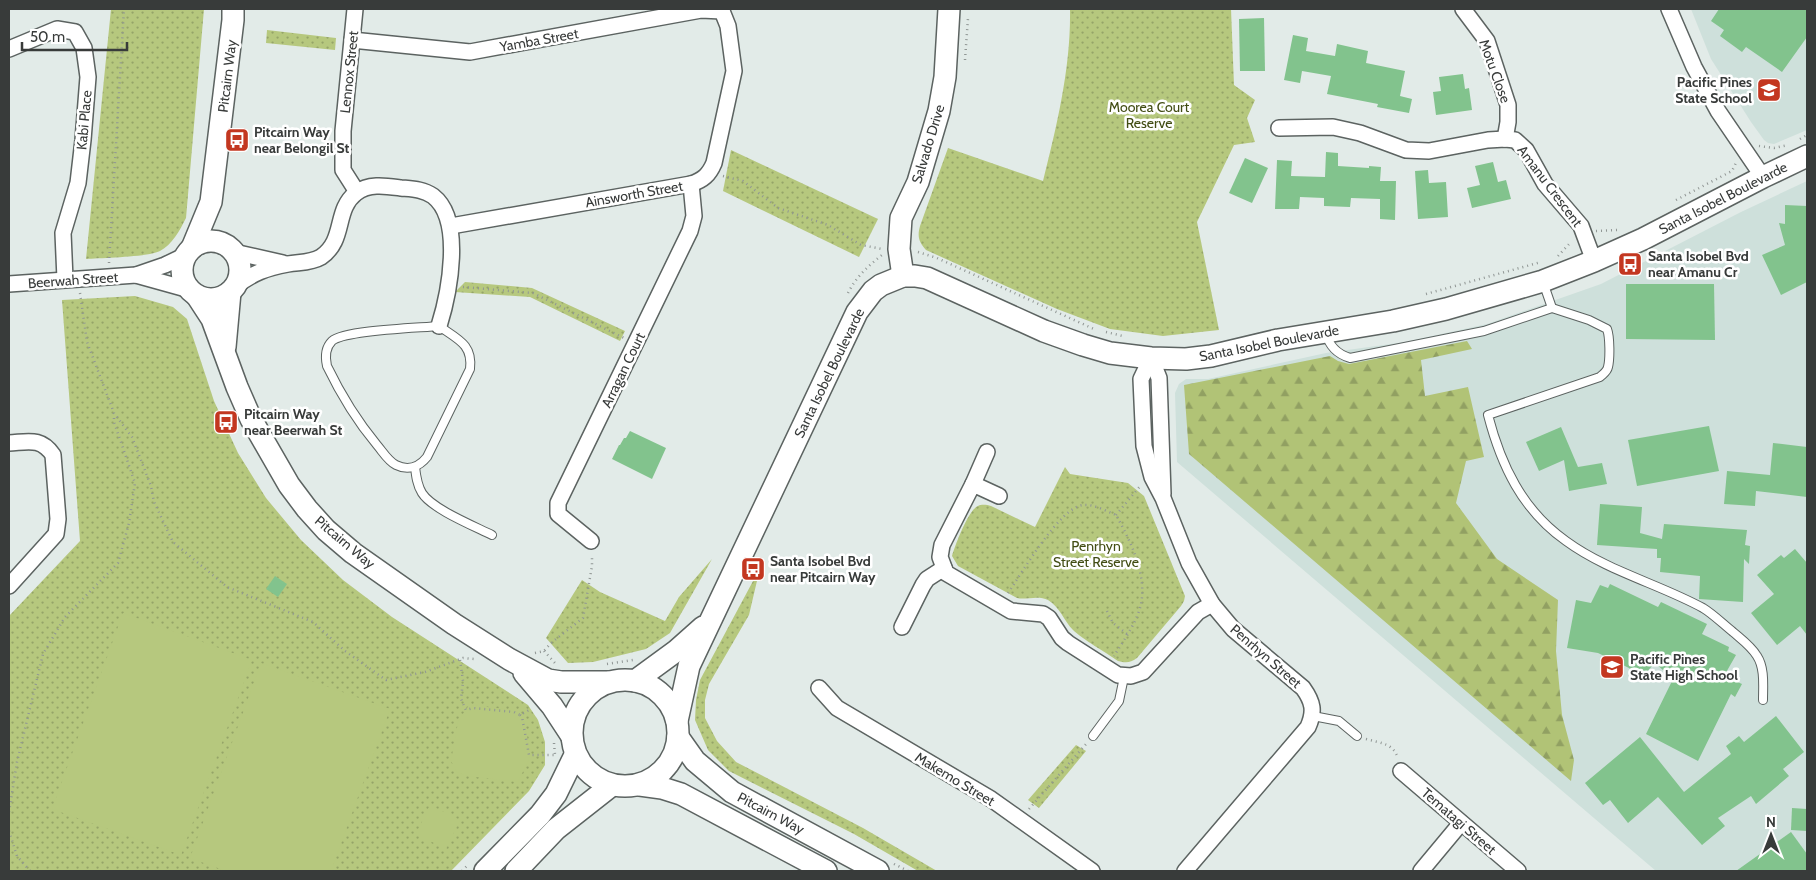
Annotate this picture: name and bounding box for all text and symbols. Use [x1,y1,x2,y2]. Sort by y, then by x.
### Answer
scale bar [22,20,128,52]
street label: Yamba Street [497,24,580,56]
text: 50 m [30,28,65,46]
street label: Lennox Street [336,30,362,114]
street label: Motu Close [1475,37,1515,105]
street label: Pitcairn Way [214,39,240,113]
place label: Pacific Pines State School [1675,73,1752,107]
school or university icon: Pacific Pines State School [1756,77,1782,103]
street label: Kabi Place [72,89,96,151]
park label: Moorea Court Reserve [1109,98,1190,132]
street label: Salvado Drive [907,102,949,186]
place label: Pitcairn Way near Belongil St [254,123,349,157]
bus stop icon: Pitcairn Way near Belongil St [224,127,250,153]
street label: Amanu Crescent [1513,142,1587,231]
street label: Santa Isobel Boulevarde [1656,158,1790,238]
street label: Ainsworth Street [584,177,685,211]
place label: Santa Isobel Bvd near Amanu Cr [1648,247,1749,281]
bus stop icon: Santa Isobel Bvd near Amanu Cr [1617,251,1643,277]
street label: Beerwah Street [27,268,119,292]
street label: Santa Isobel Boulevarde [790,305,868,441]
street label: Santa Isobel Boulevarde [1198,321,1340,365]
street label: Arragan Court [597,329,649,411]
place label: Pitcairn Way near Beerwah St [244,405,342,439]
bus stop icon: Pitcairn Way near Beerwah St [213,409,239,435]
street label: Pitcairn Way [311,512,379,572]
park label: Penrhyn Street Reserve [1053,537,1139,571]
place label: Santa Isobel Bvd near Pitcairn Way [770,552,876,586]
bus stop icon: Santa Isobel Bvd near Pitcairn Way [740,556,766,582]
street label: Penrhyn Street [1227,620,1306,692]
place label: Pacific Pines State High School [1630,650,1738,684]
school or university icon: Pacific Pines State High School [1599,654,1625,680]
street label: Makemo Street [912,748,999,810]
street label: Tematagi Street [1418,784,1500,859]
street label: Pitcairn Way [734,788,808,838]
north arrow [1746,810,1796,860]
text: N [1766,813,1776,831]

